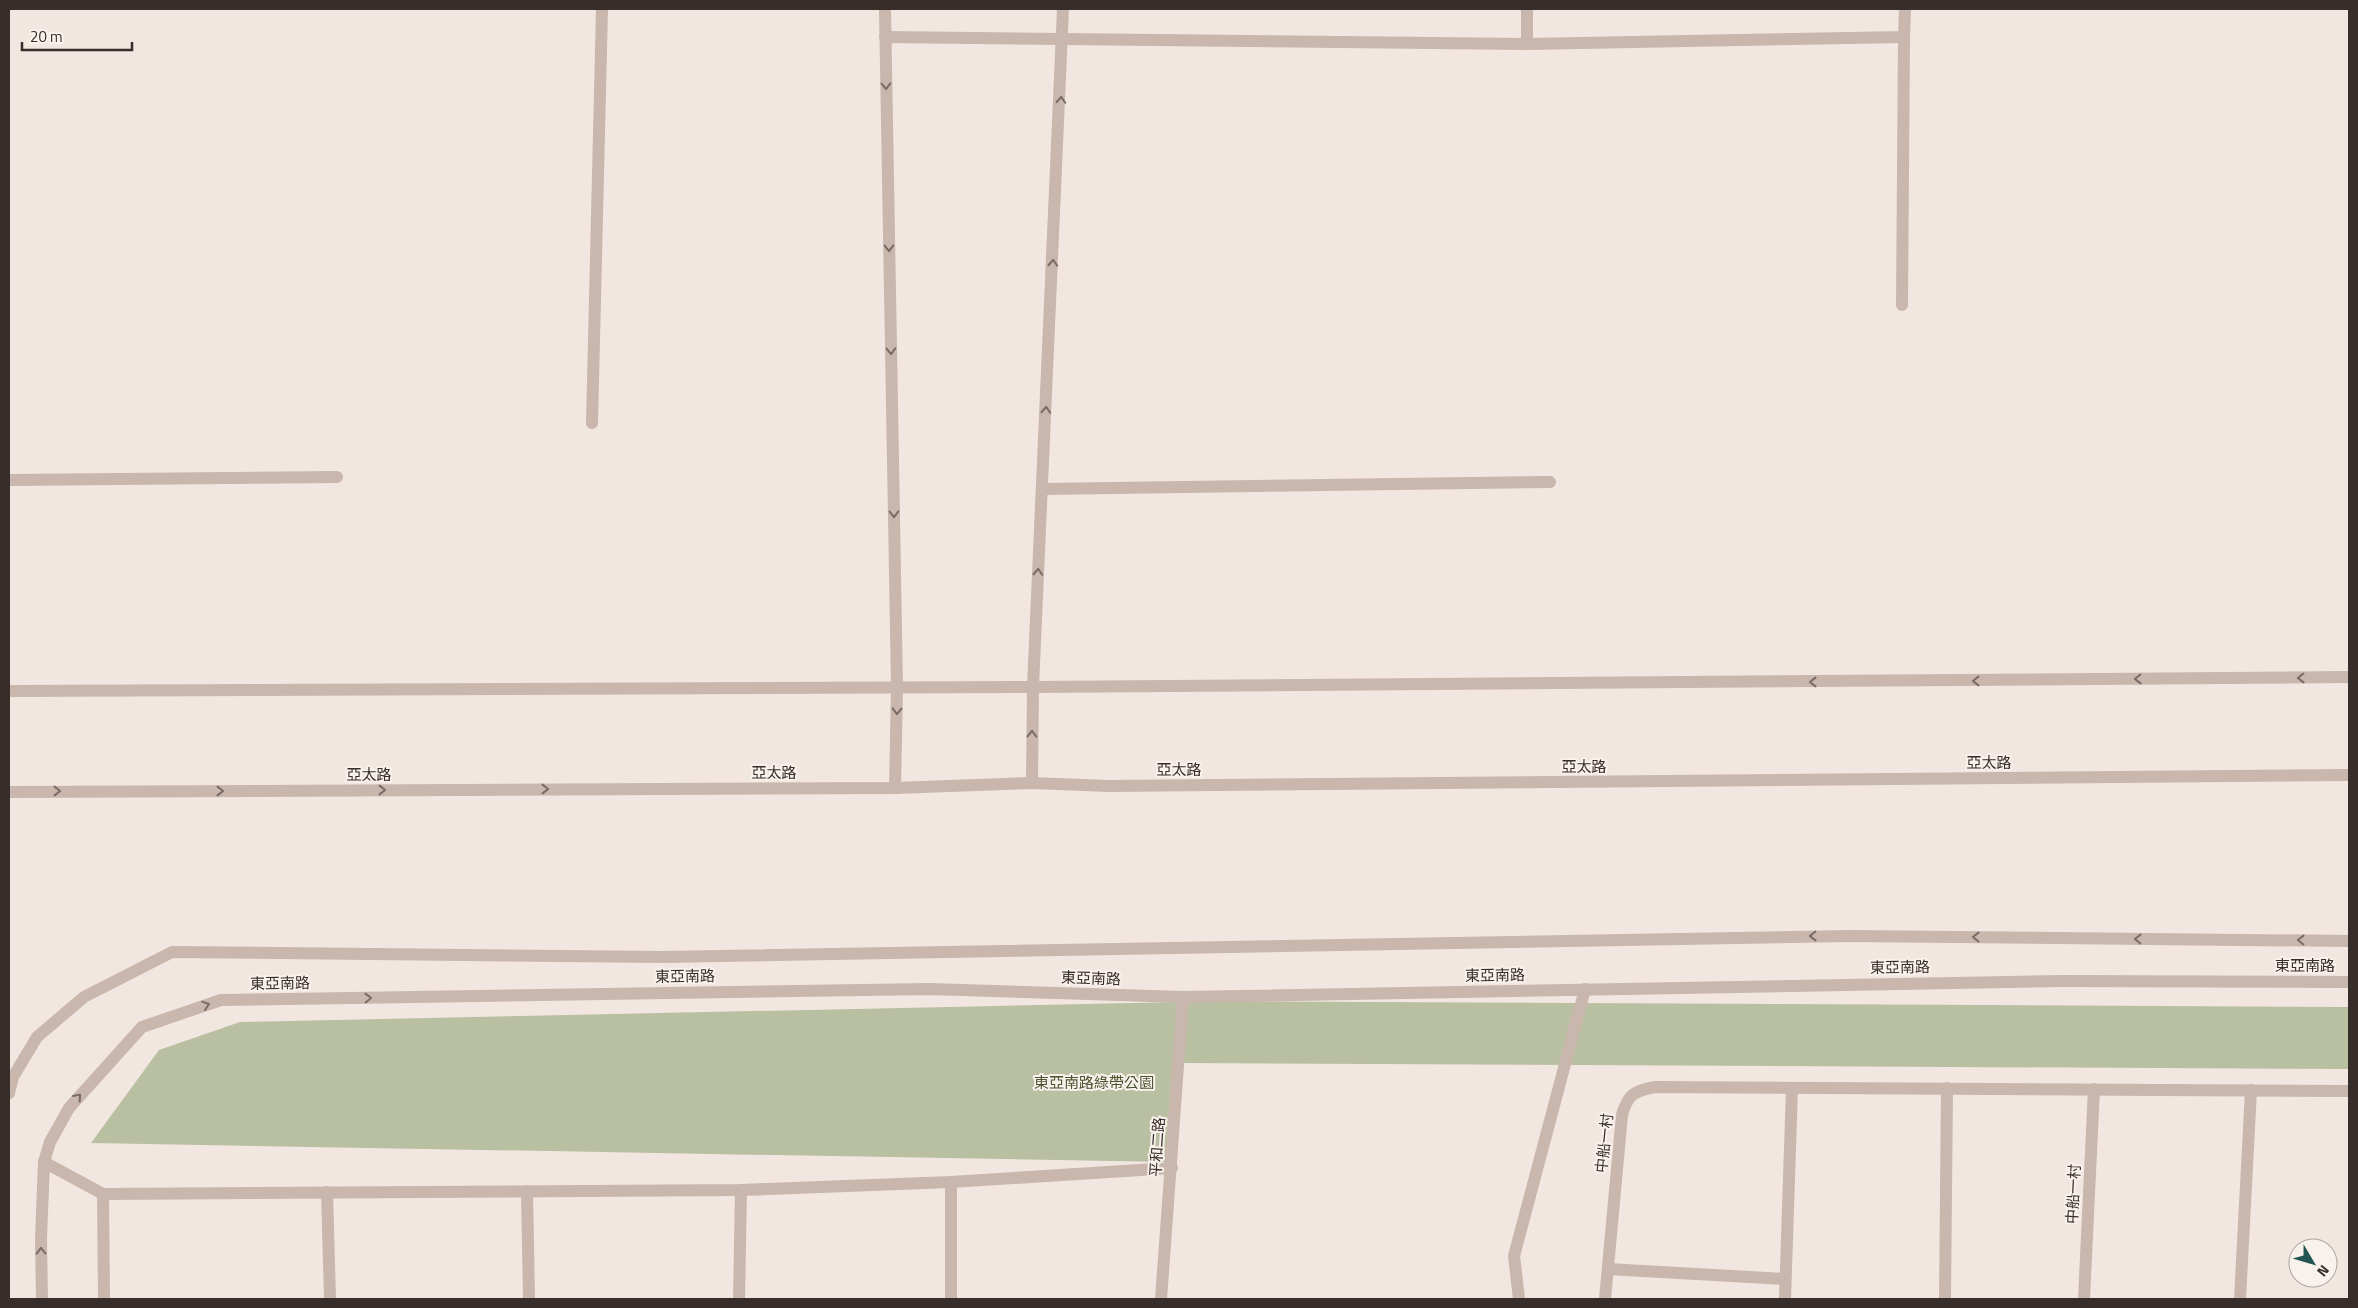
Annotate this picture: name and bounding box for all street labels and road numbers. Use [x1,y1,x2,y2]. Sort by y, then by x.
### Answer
street label: 亞太路 [1966,751,2012,774]
street label: 亞太路 [1561,755,1607,778]
street label: 亞太路 [1156,758,1202,781]
street label: 亞太路 [751,761,797,784]
street label: 亞太路 [346,763,392,786]
street label: 東亞南路 [2275,954,2335,977]
street label: 東亞南路 [1870,955,1930,979]
street label: 東亞南路 [1465,963,1525,987]
street label: 東亞南路 [655,964,715,988]
street label: 東亞南路 [1061,965,1121,991]
street label: 東亞南路 [250,971,310,995]
street label: 中船一村 [1589,1112,1619,1174]
street label: 平和二路 [1143,1116,1171,1178]
street label: 中船一村 [2060,1163,2086,1225]

